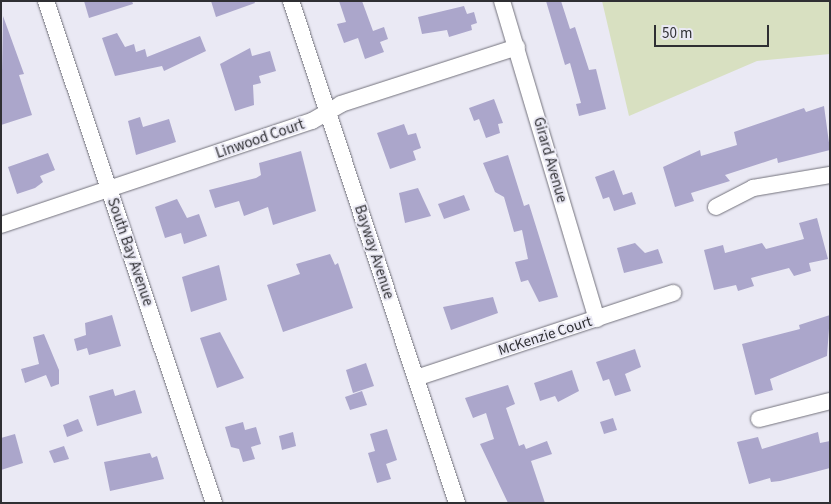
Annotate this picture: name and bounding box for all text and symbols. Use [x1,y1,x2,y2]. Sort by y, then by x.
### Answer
scale bar [656,15,771,47]
text: 50 m [662,23,692,44]
street label: Linwood Court [213,115,307,163]
street label: Girard Avenue [529,115,571,205]
street label: South Bay Avenue [103,196,157,308]
street label: Bayway Avenue [350,203,398,301]
street label: McKenzie Court [496,312,594,360]

